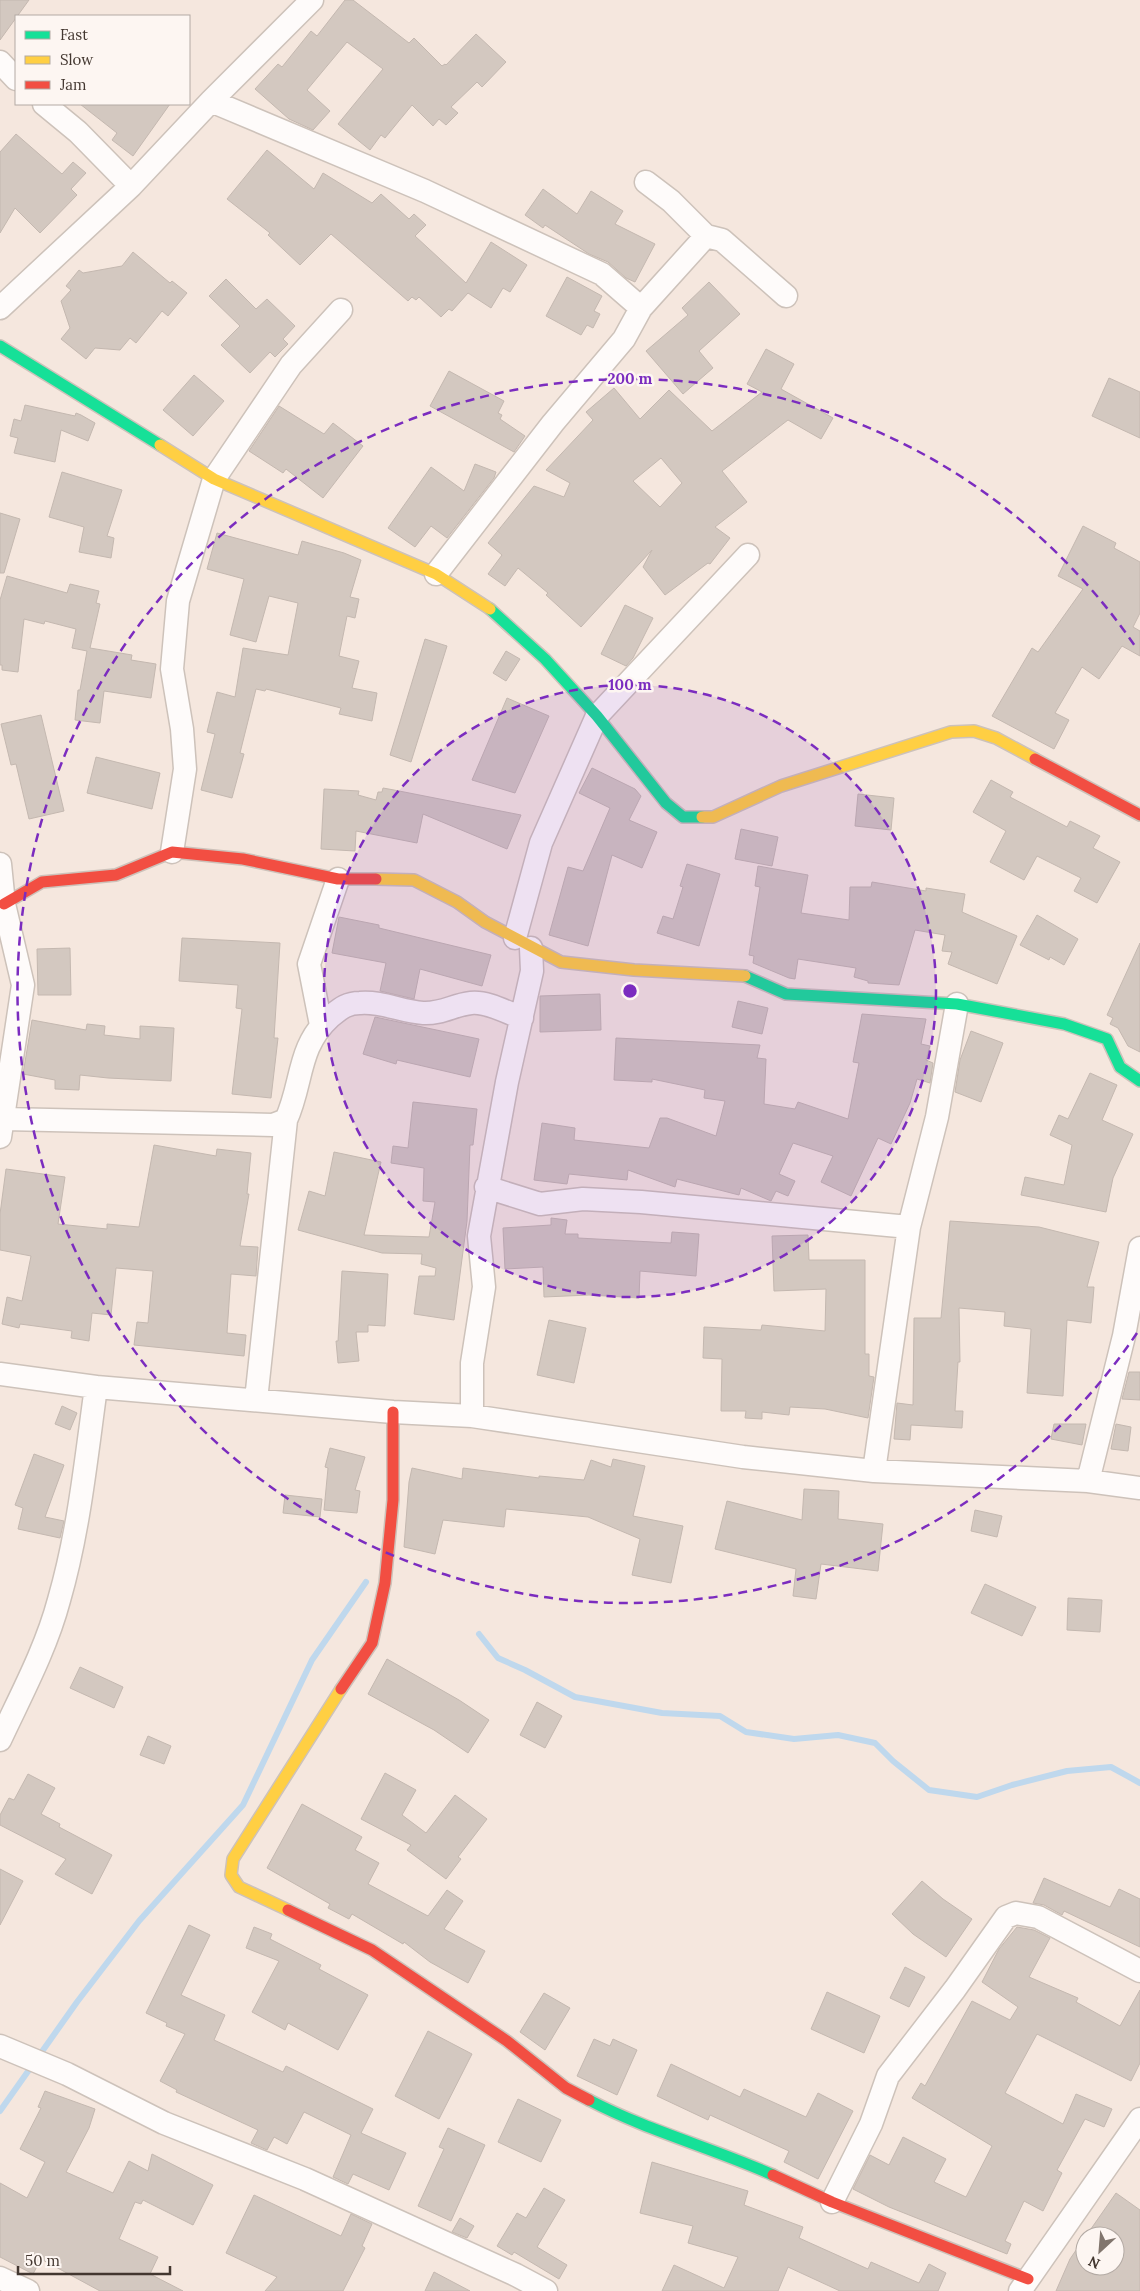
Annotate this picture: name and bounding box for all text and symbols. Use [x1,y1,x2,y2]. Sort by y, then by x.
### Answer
legend [15,15,190,105]
text: Fast [60,25,88,44]
text: Slow [60,50,93,69]
text: Jam [59,75,87,94]
text: 200 m [608,369,653,388]
text: 100 m [609,675,652,694]
centre of rings [621,982,639,1000]
north arrow [1075,2226,1125,2276]
scale bar [18,2244,170,2276]
text: 50 m [25,2251,60,2270]
text: N [1085,2252,1103,2273]

